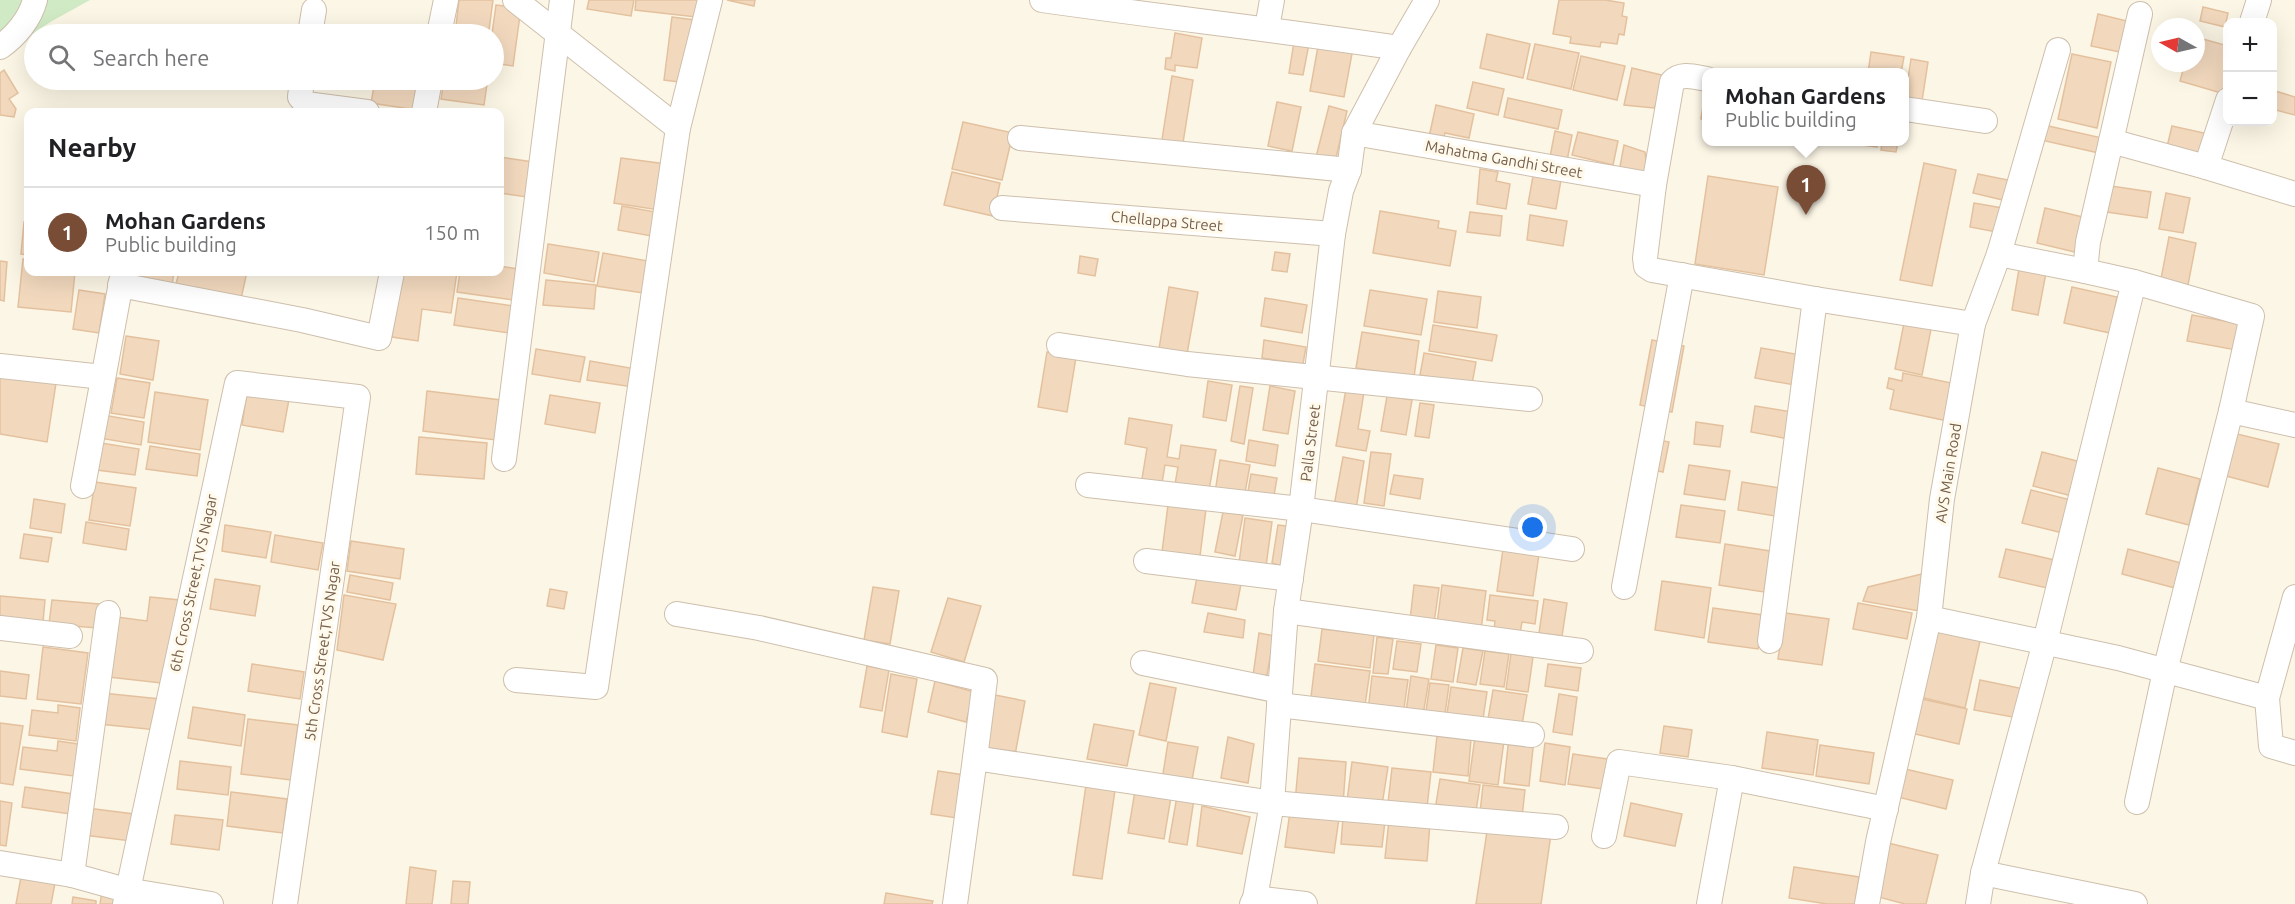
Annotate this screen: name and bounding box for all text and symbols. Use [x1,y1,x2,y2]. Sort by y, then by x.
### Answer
north arrow [2151,18,2205,72]
map controls [2223,18,2277,126]
button: + [2223,18,2277,72]
search box [24,24,504,90]
icon: search [45,41,78,74]
text: Search here [93,45,209,70]
popup [1702,68,1909,146]
button: − [2223,72,2277,126]
text: Mohan Gardens [1725,83,1886,108]
text: Public building [1725,108,1857,131]
text: Nearby [48,133,136,162]
street label: Mahatma Gandhi Street [1424,137,1584,181]
pin: 1 [1786,166,1826,215]
text: Mohan Gardens [105,208,266,233]
street label: Chellappa Street [1110,208,1224,234]
text: 1 [62,221,73,244]
text: 150 m [424,221,480,244]
text: Public building [105,233,237,256]
street label: Palla Street [1297,403,1323,482]
street label: AVS Main Road [1932,422,1964,524]
street label: 6th Cross Street,TVS Nagar [166,492,220,673]
your location [1518,513,1547,542]
street label: 5th Cross Street,TVS Nagar [301,560,343,742]

